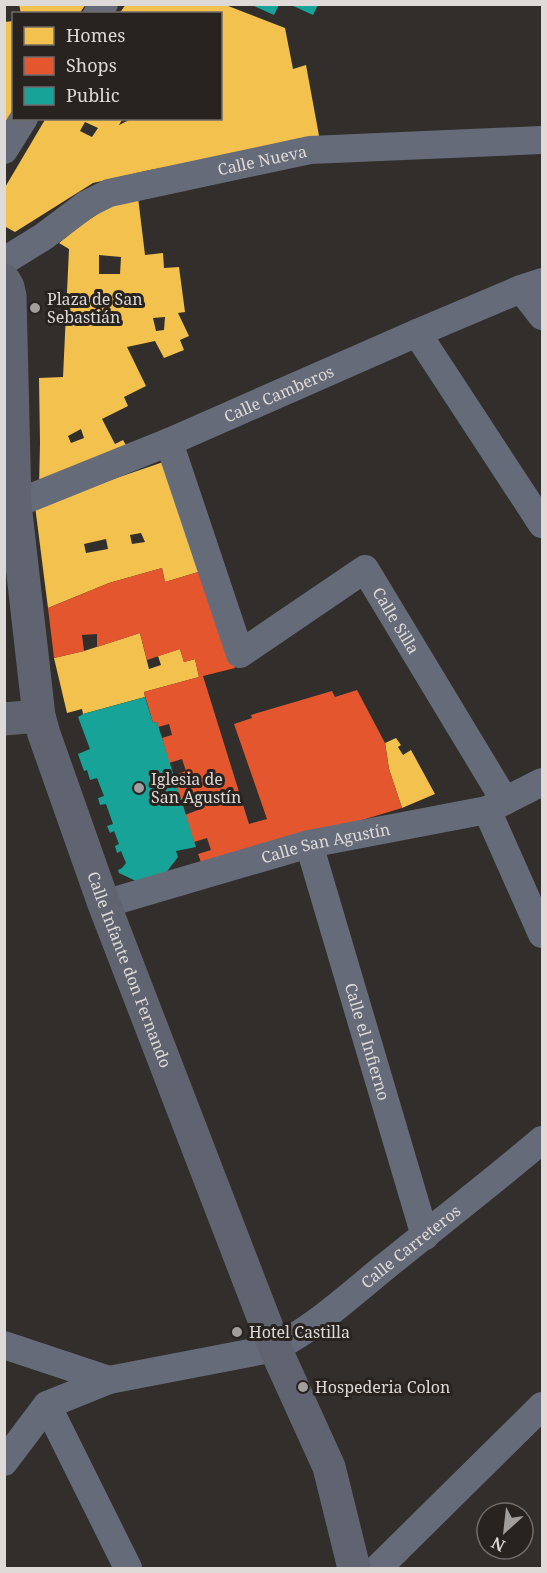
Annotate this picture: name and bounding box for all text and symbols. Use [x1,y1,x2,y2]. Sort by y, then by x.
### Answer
legend [12,12,222,120]
text: Homes [66,23,125,47]
text: Shops [66,53,117,77]
text: Public [66,83,120,107]
street label: Calle Nueva [215,140,309,180]
place label: Plaza de San Sebastián [47,288,143,328]
marker: Plaza de San Sebastián [28,301,42,315]
street label: Calle Camberos [220,360,337,428]
street label: Calle Silla [368,583,425,658]
place label: Iglesia de San Agustín [151,768,241,808]
marker: Iglesia de San Agustín [132,781,146,795]
street label: Calle San Agustín [258,818,392,868]
street label: Calle Infante don Fernando [82,868,177,1071]
street label: Calle el Infierno [340,980,395,1103]
street label: Calle Carreteros [356,1200,465,1293]
place label: Hotel Castilla [249,1321,350,1343]
marker: Hotel Castilla [230,1325,244,1339]
place label: Hospederia Colon [315,1376,450,1398]
marker: Hospederia Colon [296,1380,310,1394]
north arrow [475,1501,535,1561]
text: N [487,1532,509,1557]

